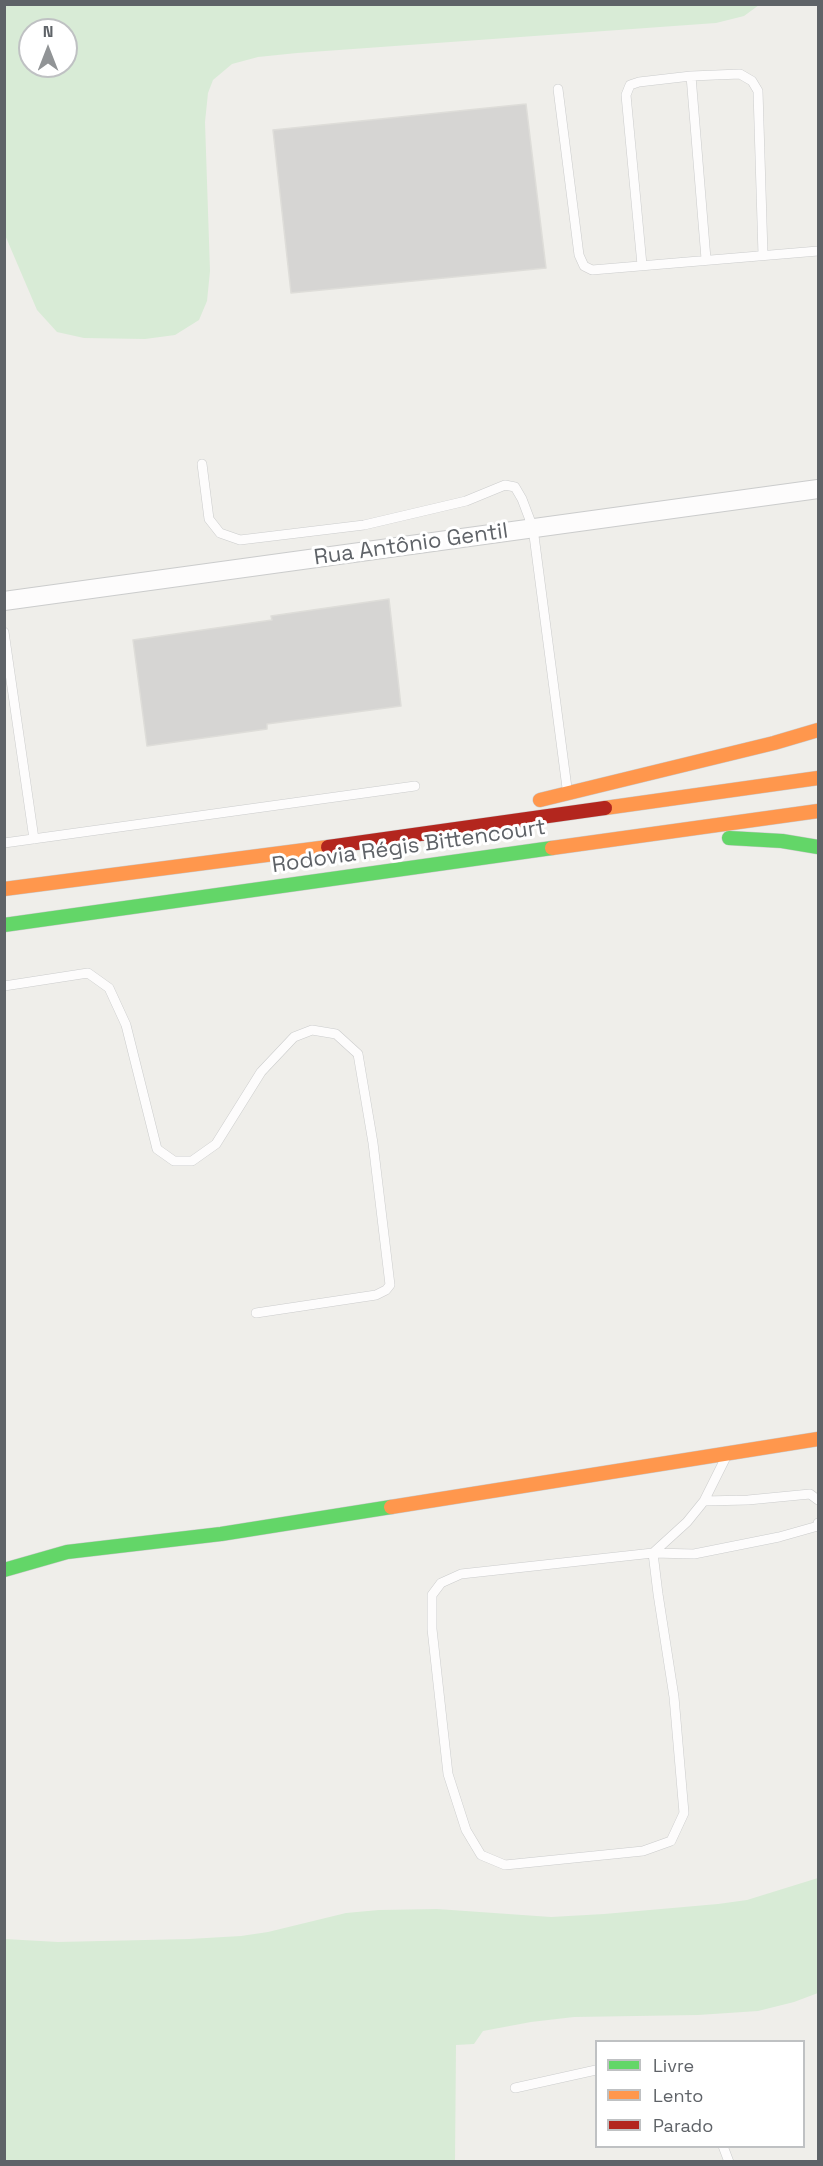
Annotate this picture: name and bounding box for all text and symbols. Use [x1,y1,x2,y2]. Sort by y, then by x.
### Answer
north arrow [18,18,78,78]
text: N [43,21,53,42]
street label: Rua Antônio Gentil [312,518,510,572]
street label: Rodovia Régis Bittencourt [270,815,548,879]
legend [595,2040,805,2148]
text: Livre [653,2054,694,2077]
text: Lento [653,2084,703,2107]
text: Parado [653,2114,713,2137]

